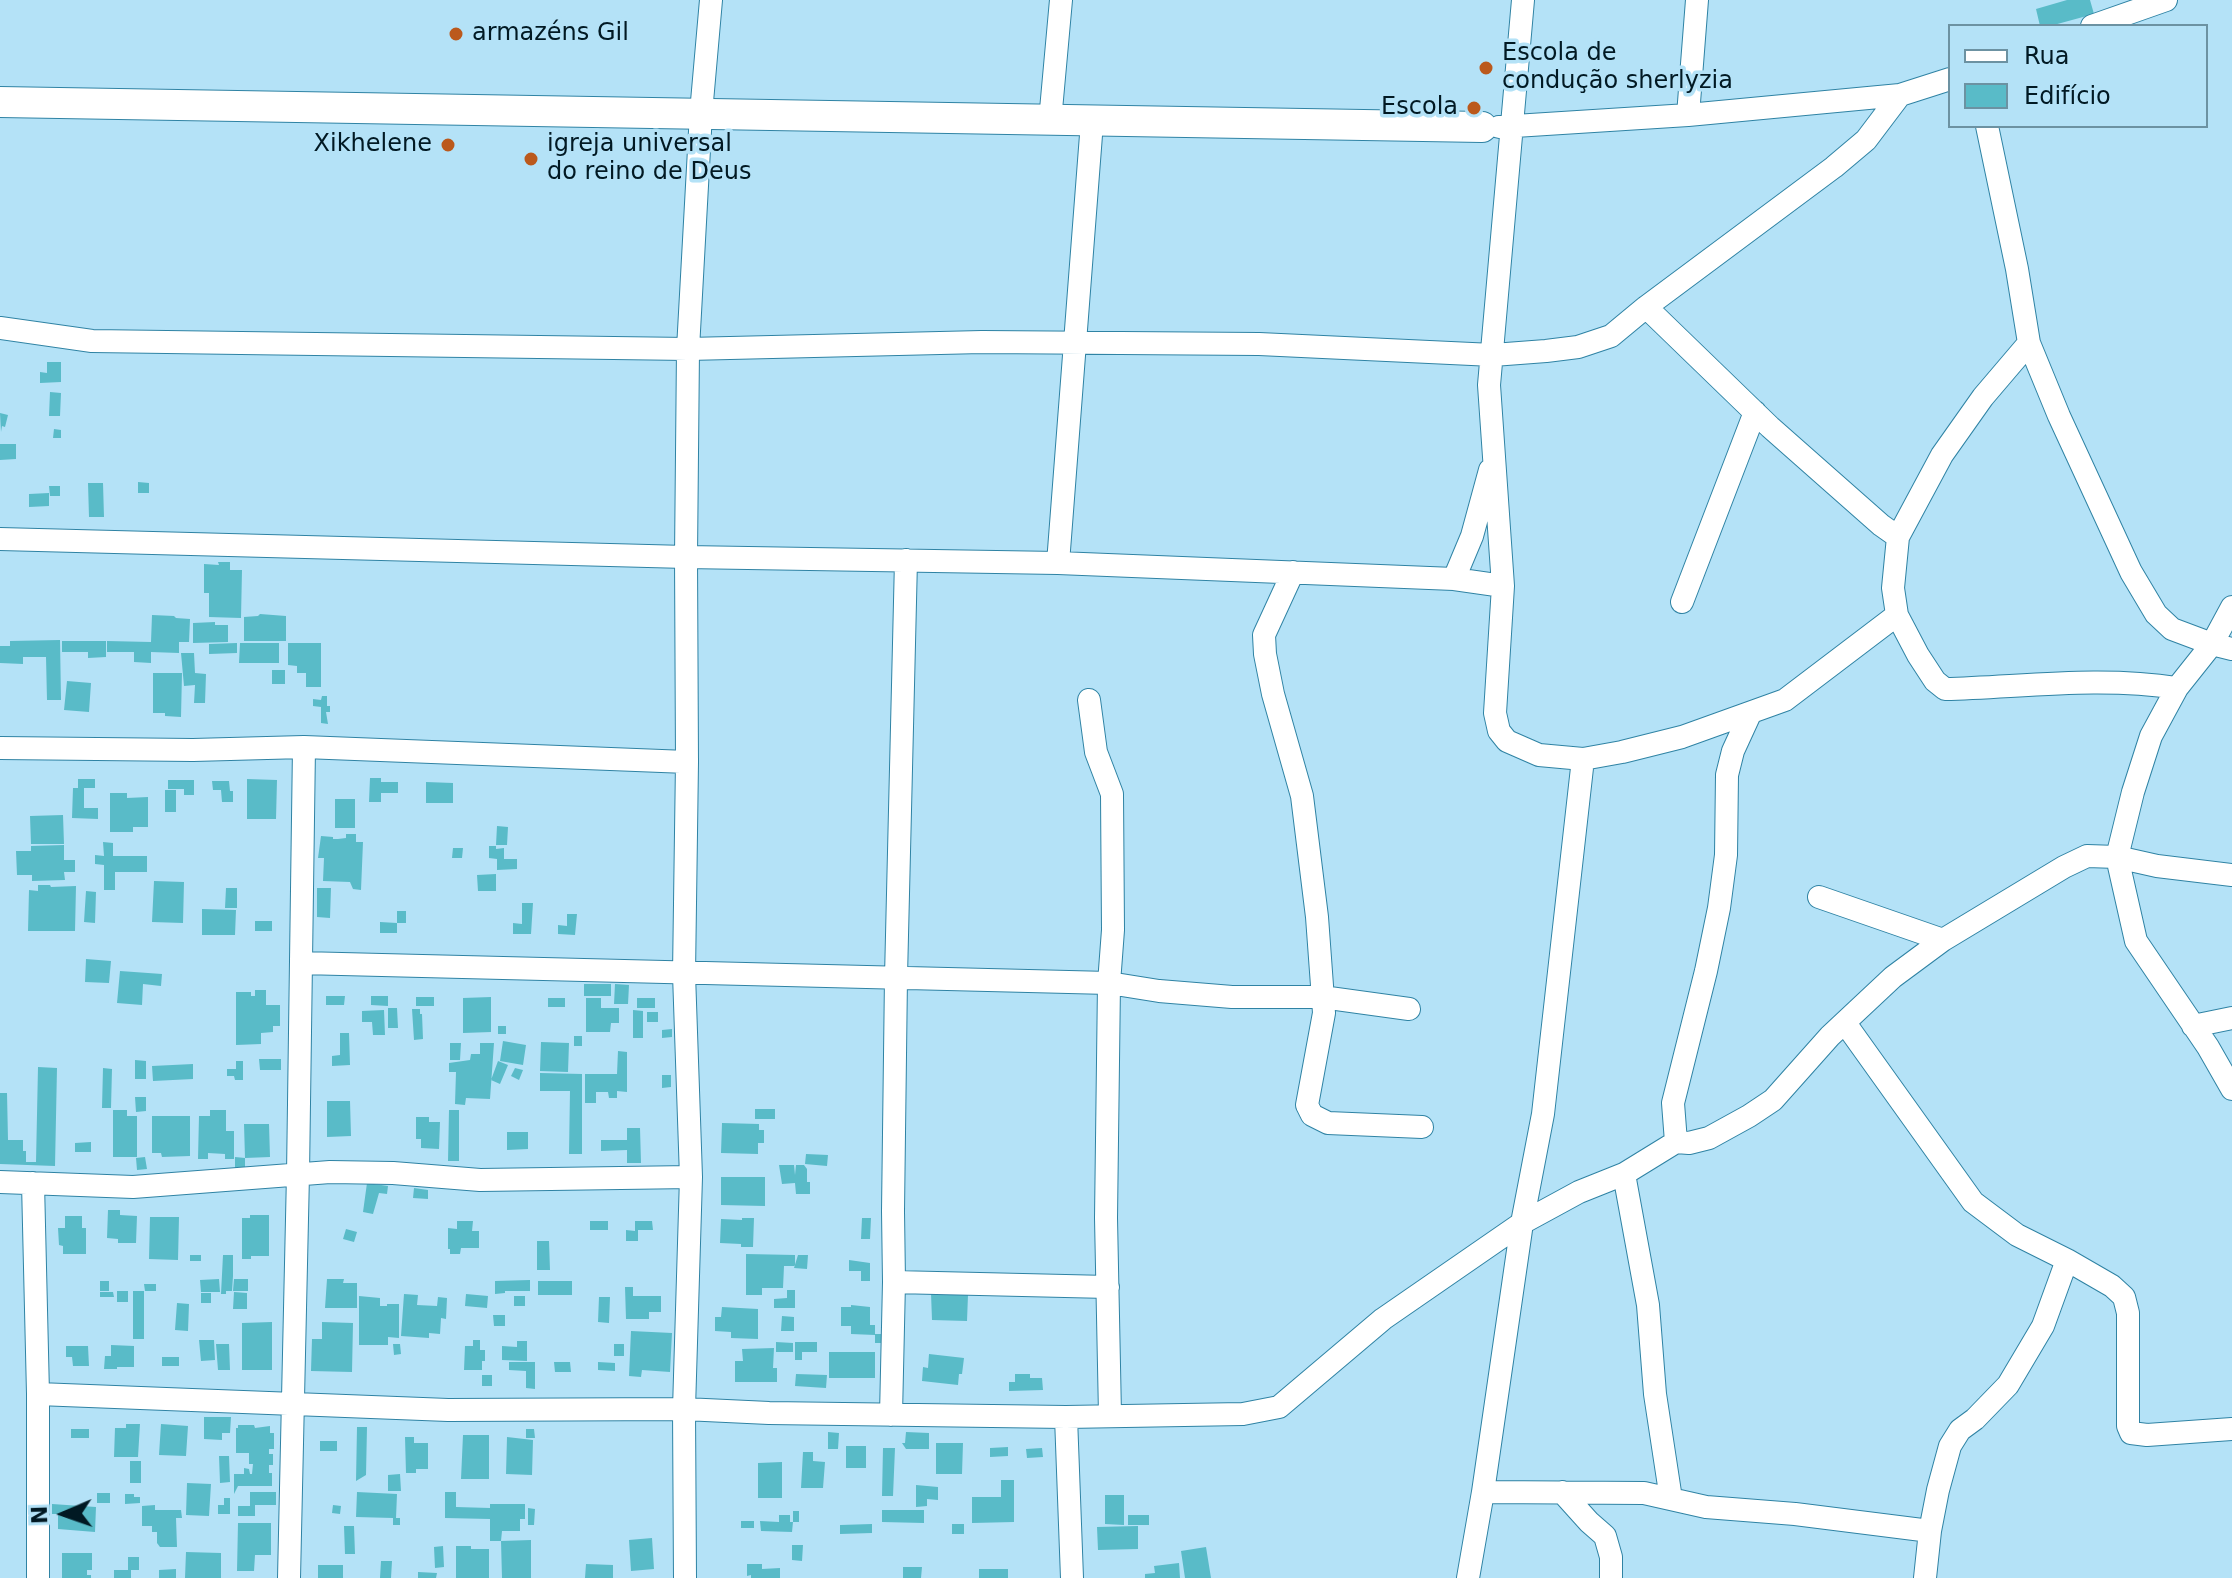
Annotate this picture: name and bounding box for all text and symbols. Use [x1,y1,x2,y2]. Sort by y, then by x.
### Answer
place label: armazéns Gil [472,20,629,48]
legend [1948,24,2208,128]
marker: armazéns Gil [447,25,465,43]
place label: Escola de condução sherlyzia [1502,40,1733,96]
text: Rua [2024,42,2070,70]
marker: Escola de condução sherlyzia [1477,59,1495,77]
text: Edifício [2024,82,2111,110]
place label: Escola [1381,94,1458,122]
marker: Escola [1465,99,1483,117]
place label: Xikhelene [314,131,432,159]
place label: igreja universal do reino de Deus [547,131,751,187]
marker: Xikhelene [439,136,457,154]
marker: igreja universal do reino de Deus [522,150,540,168]
north arrow [24,1474,104,1554]
text: N [27,1505,52,1525]

